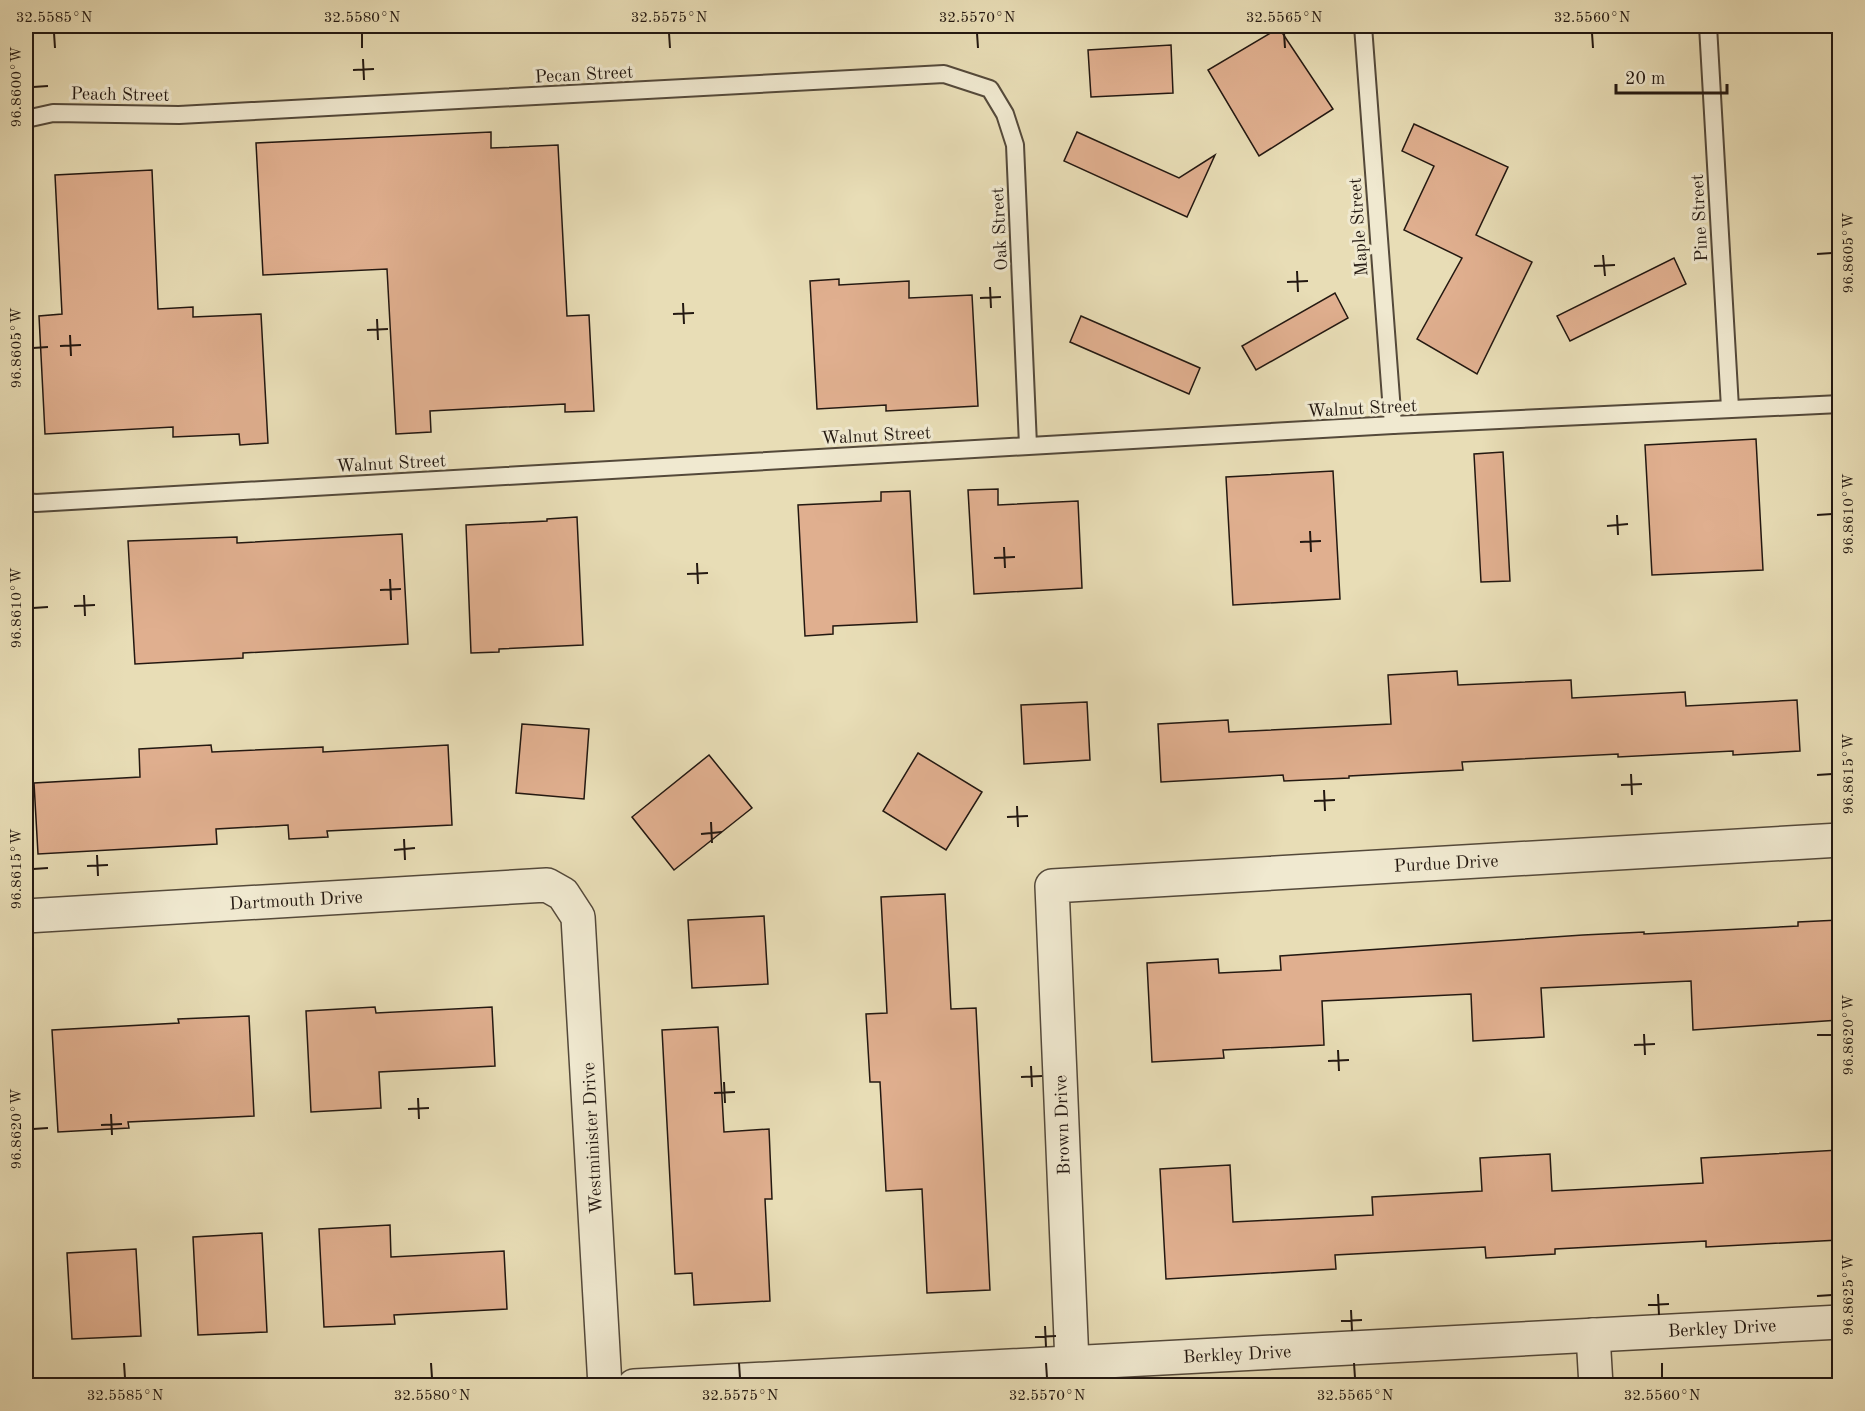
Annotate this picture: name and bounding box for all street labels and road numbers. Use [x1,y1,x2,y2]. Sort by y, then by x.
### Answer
street label: Pecan Street [534,63,634,87]
street label: Peach Street [70,85,170,105]
street label: Pine Street [1689,174,1711,262]
street label: Maple Street [1347,177,1371,277]
street label: Oak Street [989,187,1011,271]
street label: Walnut Street [1307,397,1417,421]
street label: Walnut Street [821,424,931,448]
street label: Walnut Street [336,452,446,476]
street label: Purdue Drive [1393,852,1499,876]
street label: Dartmouth Drive [229,889,363,913]
street label: Westminister Drive [580,1062,606,1214]
street label: Brown Drive [1052,1074,1074,1175]
street label: Berkley Drive [1667,1317,1777,1341]
street label: Berkley Drive [1182,1343,1292,1367]

